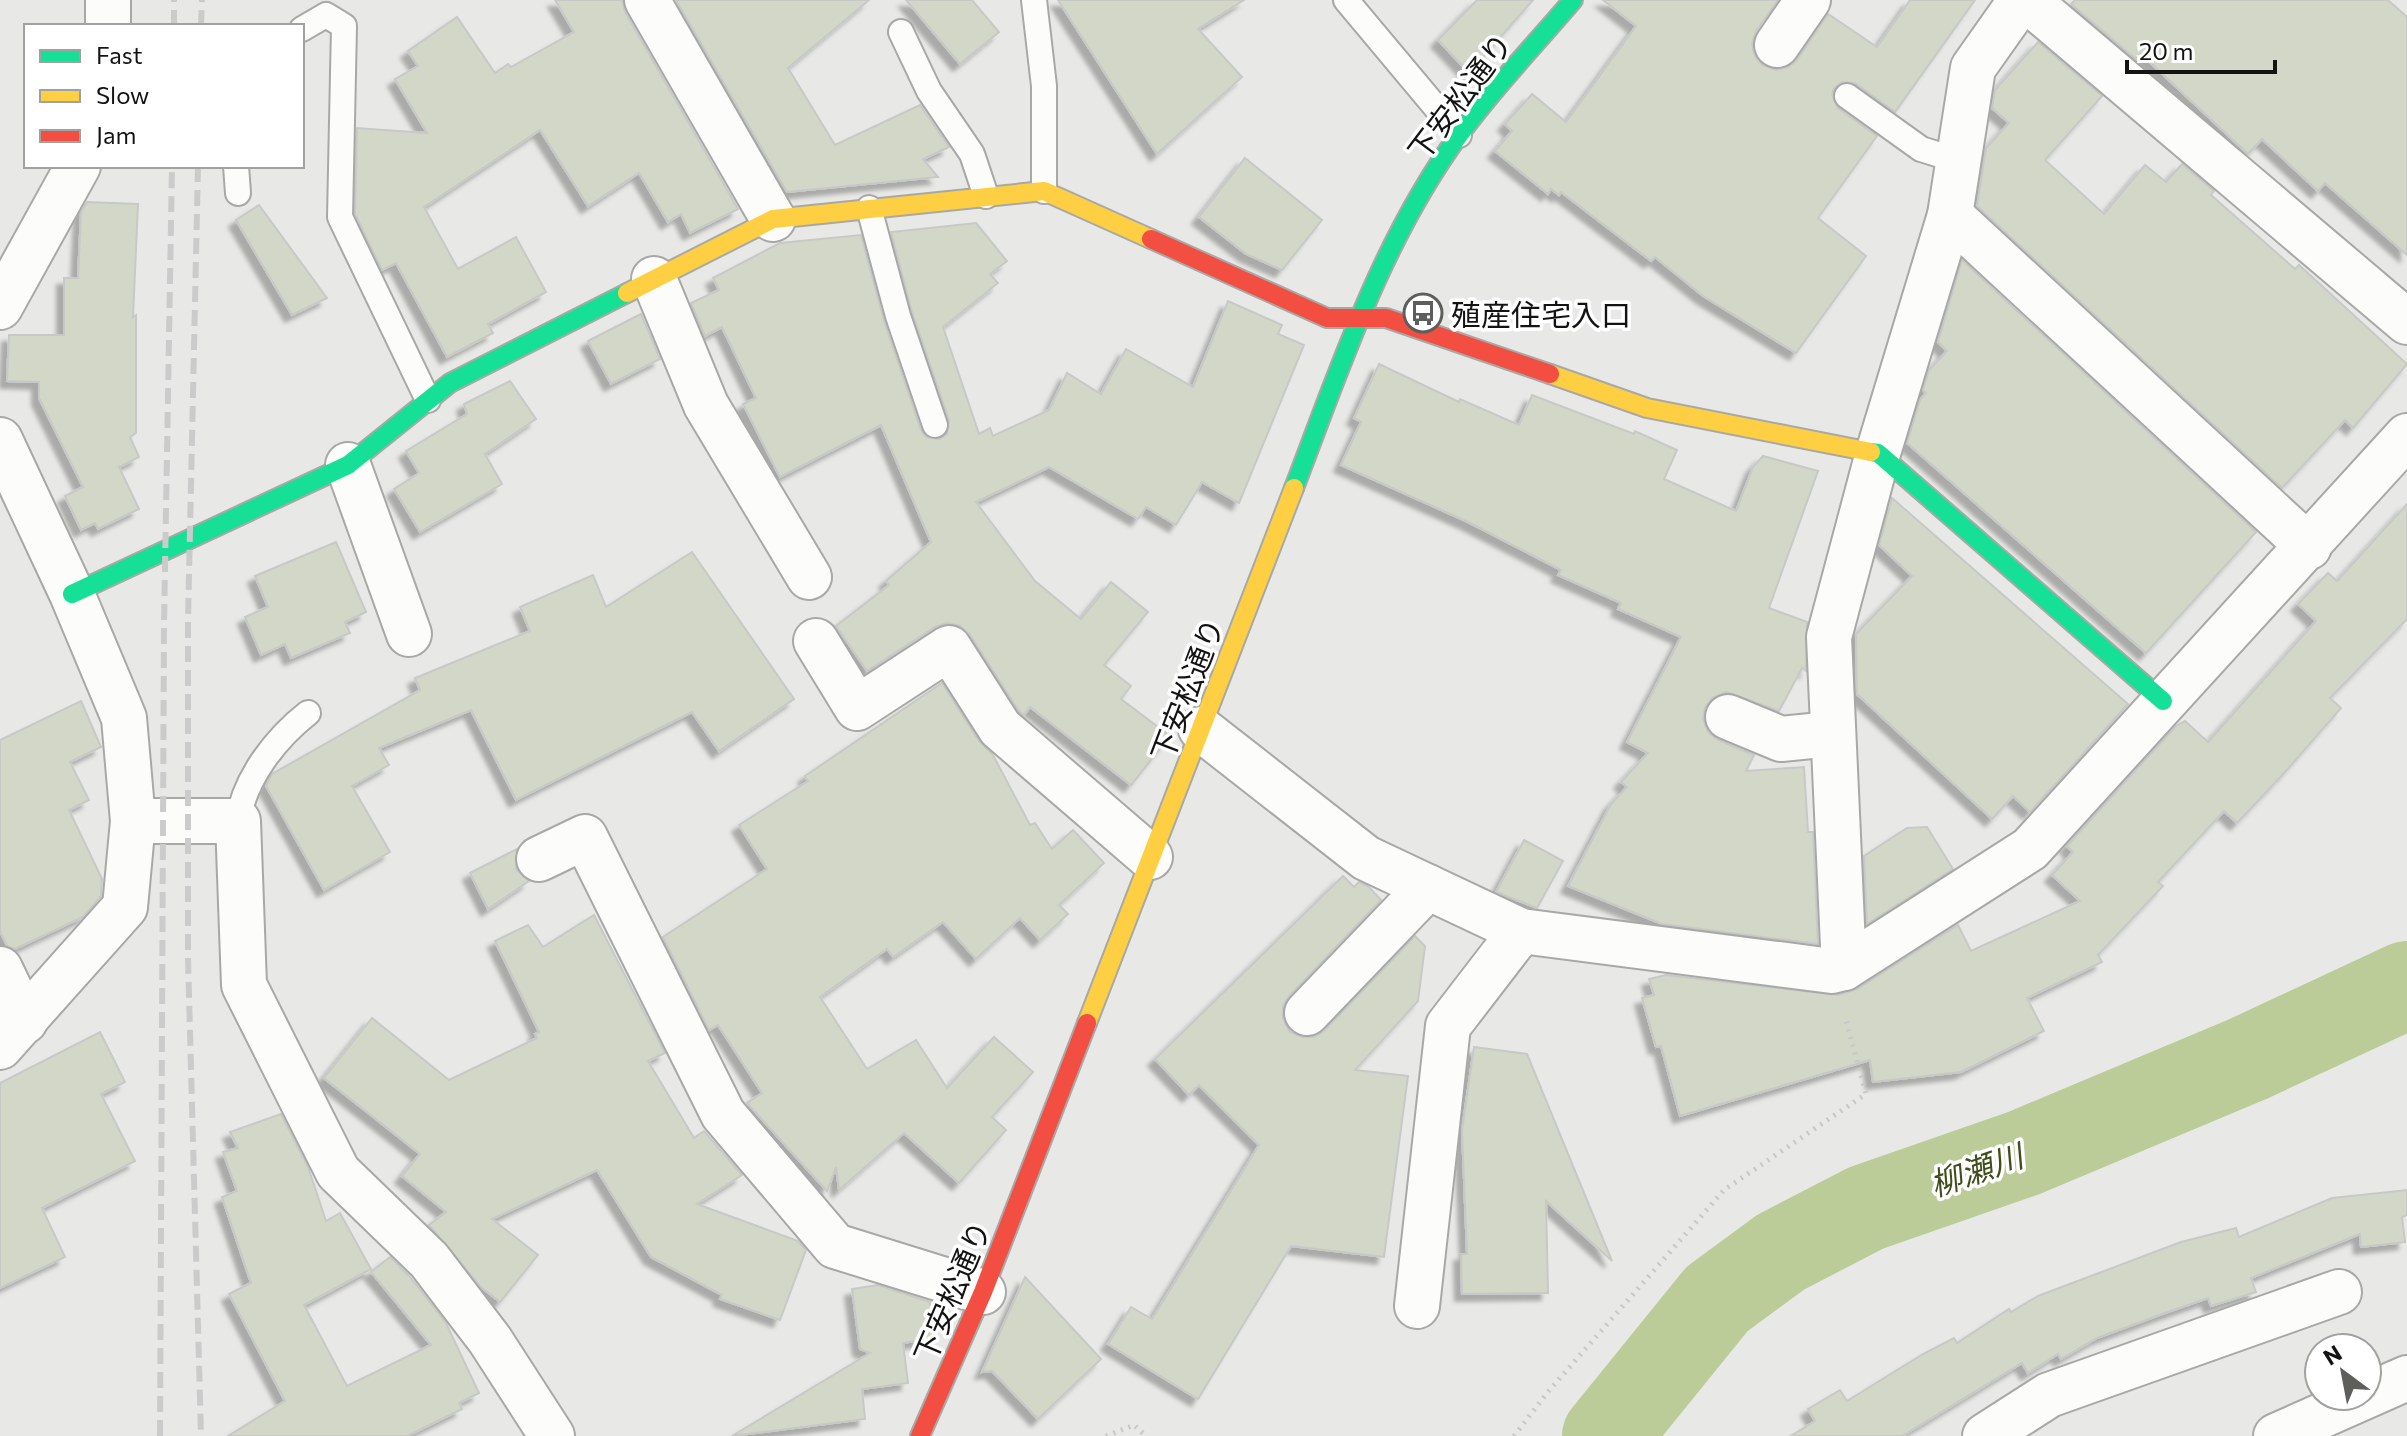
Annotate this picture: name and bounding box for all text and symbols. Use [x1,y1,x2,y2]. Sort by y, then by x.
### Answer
legend [24,24,304,168]
scale bar [2127,24,2275,74]
street label: 下安松通り [1399,25,1519,167]
text: 20 m [2139,36,2193,65]
text: Fast [96,40,143,69]
text: Slow [96,80,149,109]
text: Jam [96,120,136,149]
bus stop icon: 殖産住宅入口 [1402,292,1444,334]
place label: 殖産住宅入口 [1451,295,1631,332]
street label: 下安松通り [1142,612,1230,766]
water label: 柳瀬川 [1924,1133,2031,1204]
street label: 下安松通り [905,1215,997,1367]
north arrow [2303,1332,2383,1412]
text: N [2318,1339,2346,1370]

